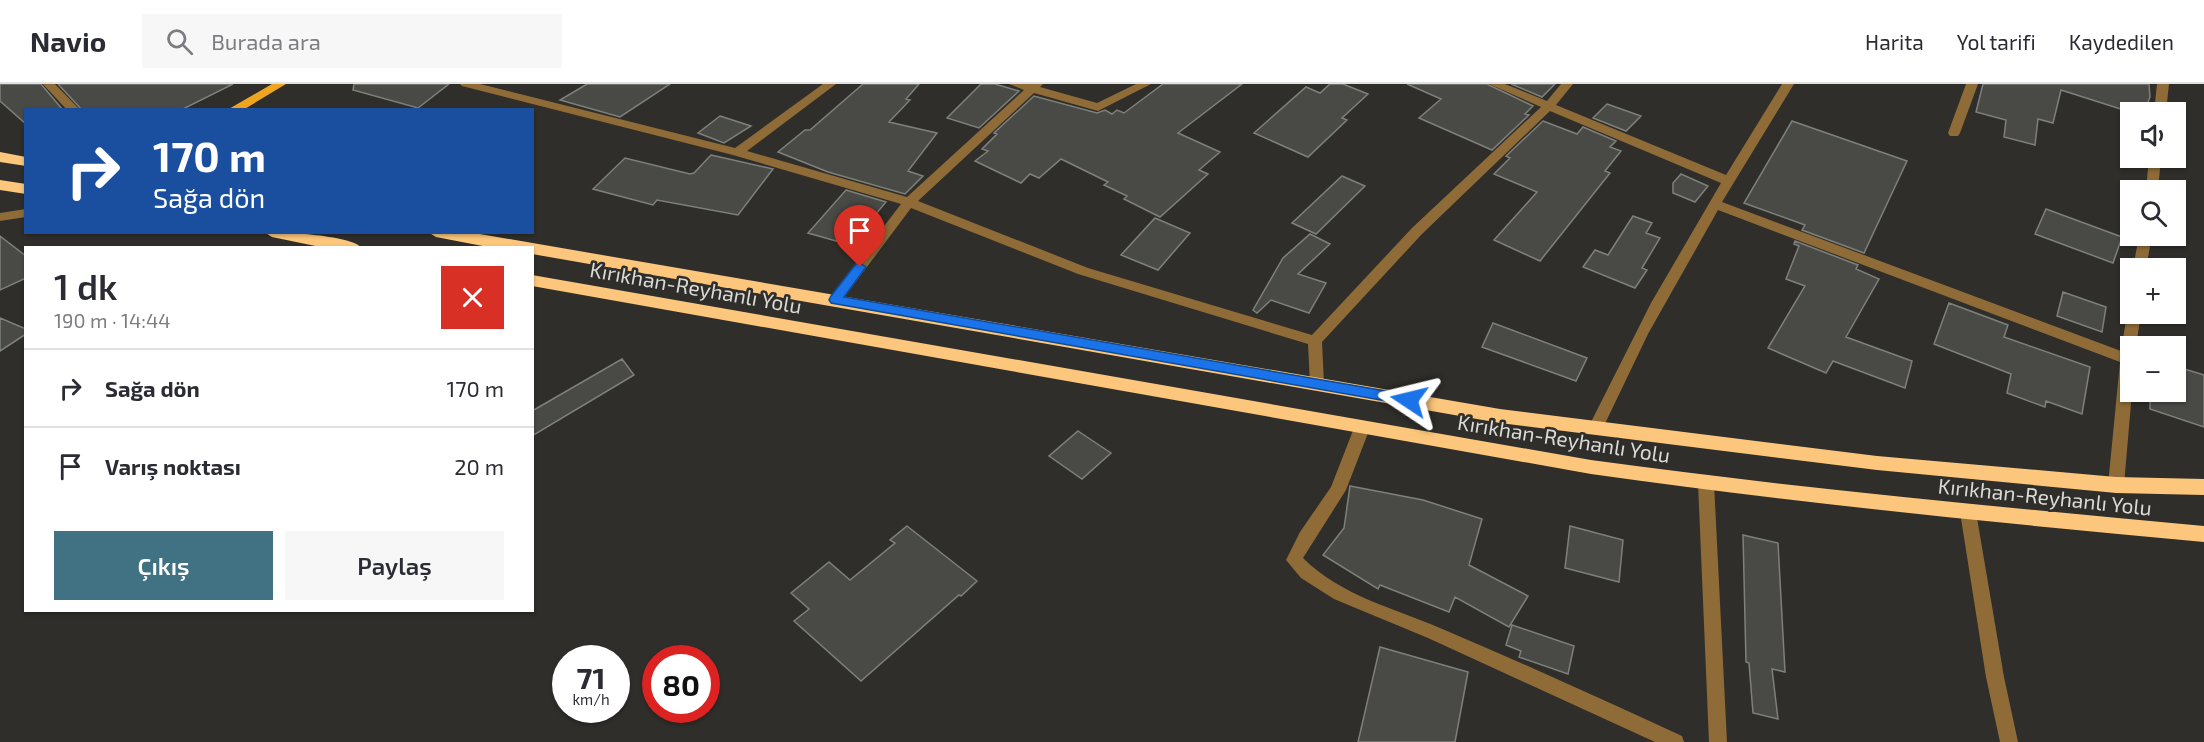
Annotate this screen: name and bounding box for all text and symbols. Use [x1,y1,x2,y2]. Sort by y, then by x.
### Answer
search box [142,14,562,68]
text: Navio [30,24,106,58]
icon: search [163,25,196,58]
text: Burada ara [211,28,321,54]
text: Harita [1865,29,1924,54]
text: Yol tarifi [1957,29,2036,54]
text: Kaydedilen [2069,29,2174,54]
map controls [2120,102,2186,402]
button: sound [2120,102,2186,168]
text: 170 m [153,130,266,180]
icon: right [54,132,132,210]
button: search [2120,180,2186,246]
text: Sağa dön [153,181,265,213]
pin [834,205,885,267]
icon: arrive [843,214,876,247]
street label: Kırıkhan-Reyhanlı Yolu [588,256,804,318]
button: + [2120,258,2186,324]
text: 1 dk [54,264,117,307]
button: close [441,266,504,329]
text: 190 m · 14:44 [54,308,171,332]
button: − [2120,336,2186,402]
position arrow [1377,368,1441,432]
icon: right [54,372,87,405]
text: Sağa dön [105,375,200,401]
text: 170 m [447,375,504,401]
street label: Kırıkhan-Reyhanlı Yolu [1456,409,1672,467]
icon: arrive [54,450,87,483]
text: Varış noktası [105,453,241,479]
text: 20 m [454,453,504,479]
street label: Kırıkhan-Reyhanlı Yolu [1937,472,2153,520]
button: Çıkış [54,531,273,600]
button: Paylaş [285,531,504,600]
speed limit sign: 80 [642,645,720,723]
text: 71 [577,659,605,695]
text: km/h [572,690,610,708]

